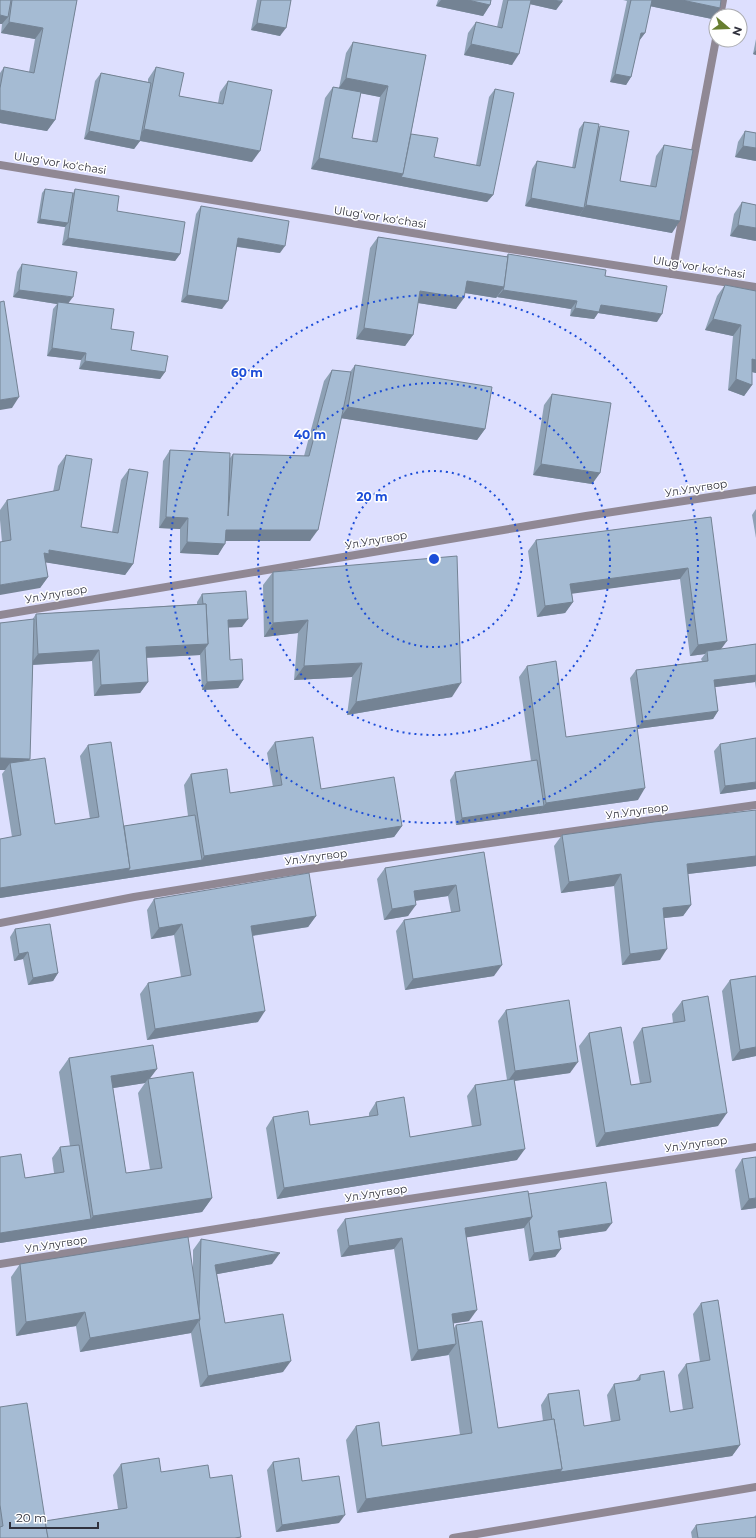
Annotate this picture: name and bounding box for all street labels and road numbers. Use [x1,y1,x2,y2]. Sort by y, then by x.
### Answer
street label: Ulugʻvor koʻchasi [13,149,107,177]
street label: Ulugʻvor koʻchasi [333,203,427,231]
street label: Ulugʻvor koʻchasi [652,253,746,281]
street label: Ул.Улугвор [664,476,728,500]
street label: Ул.Улугвор [344,528,408,552]
street label: Ул.Улугвор [24,582,88,606]
street label: Ул.Улугвор [605,800,669,822]
street label: Ул.Улугвор [284,846,348,868]
street label: Ул.Улугвор [664,1133,728,1155]
street label: Ул.Улугвор [344,1181,408,1205]
street label: Ул.Улугвор [24,1232,88,1256]

